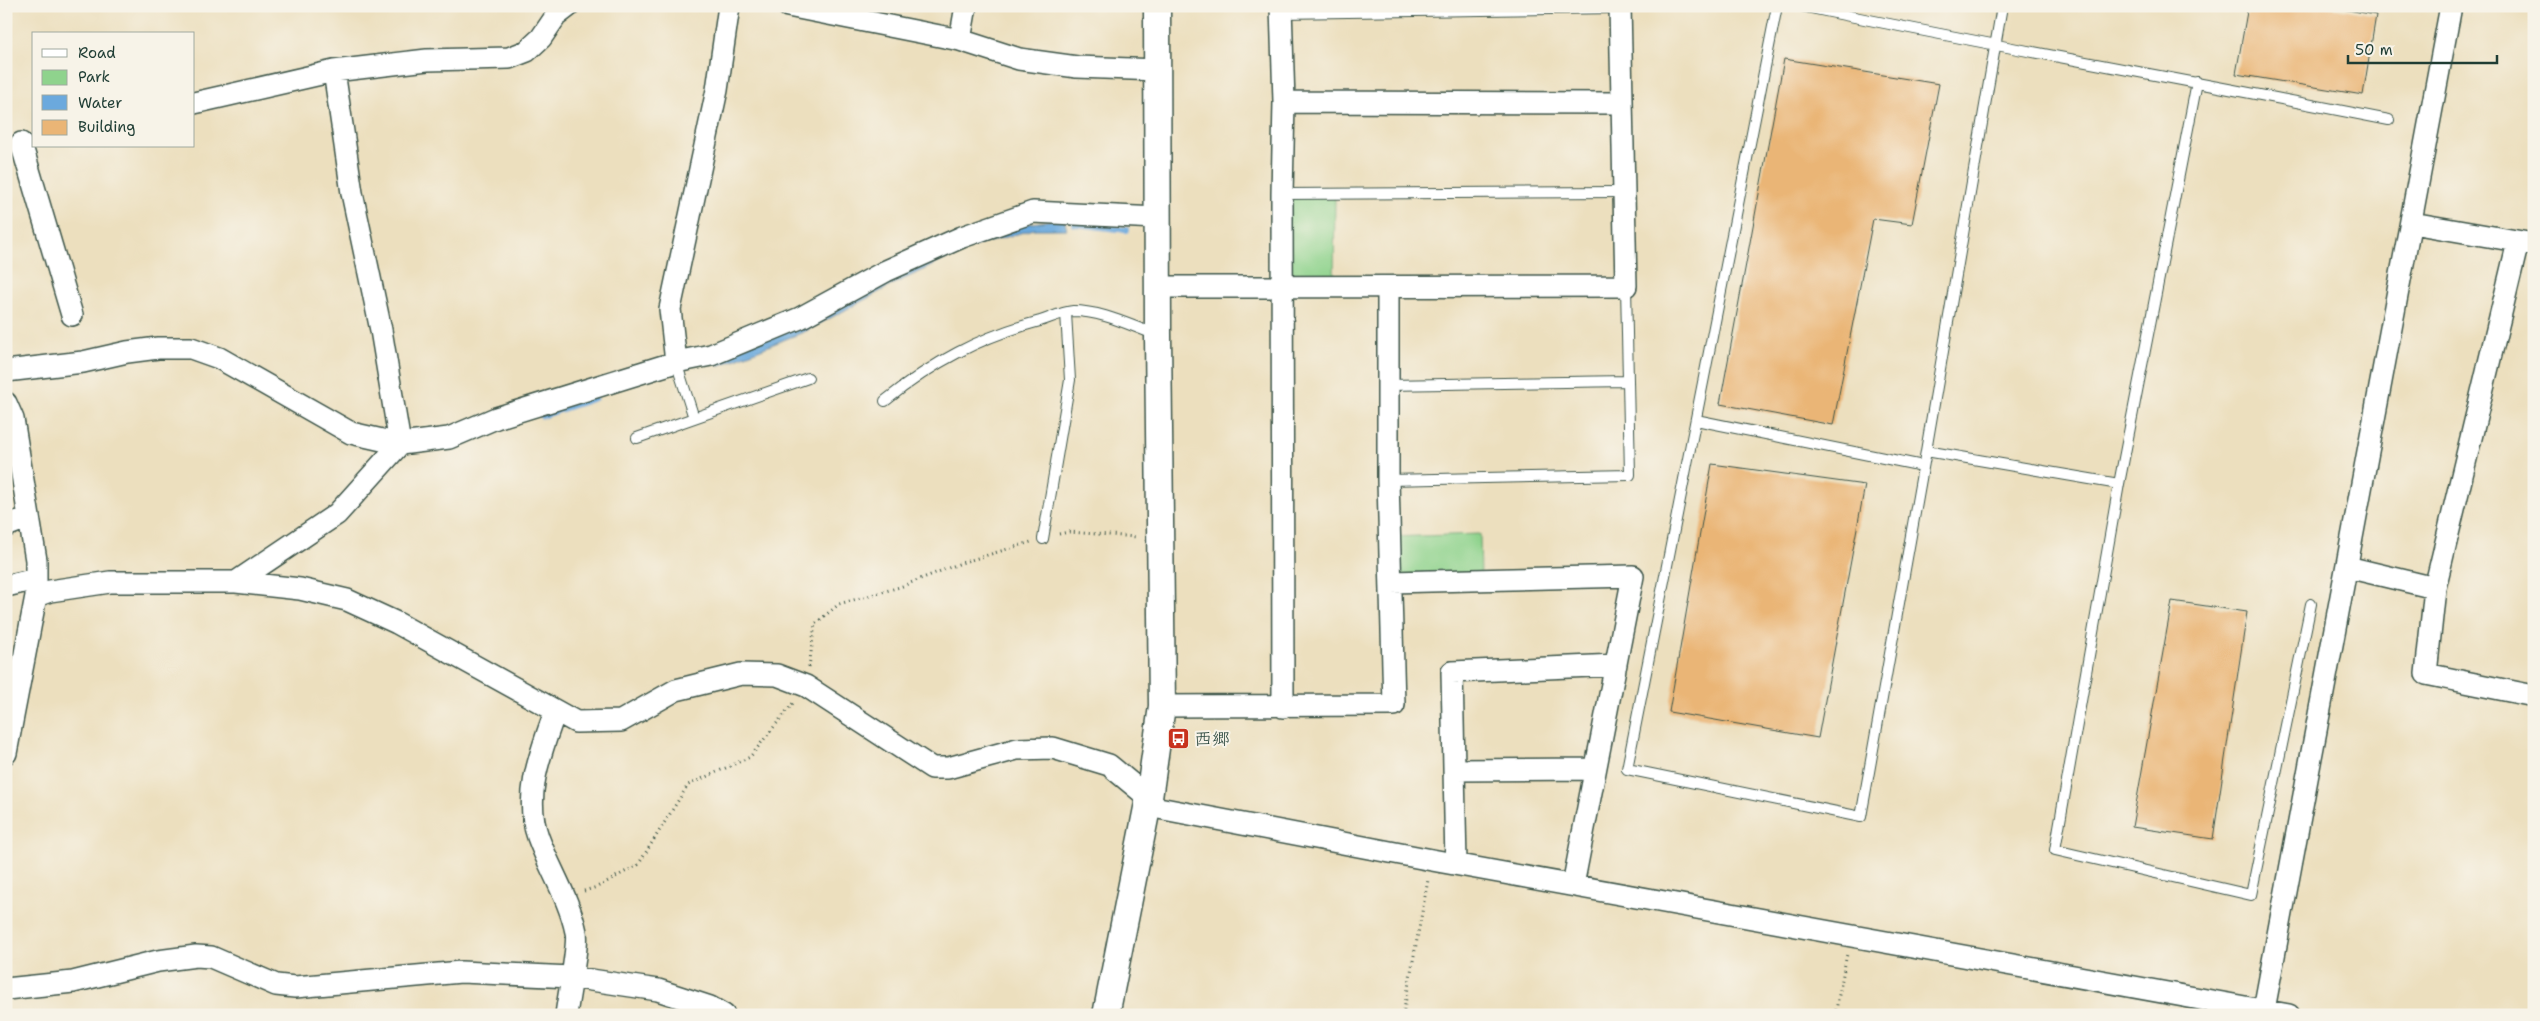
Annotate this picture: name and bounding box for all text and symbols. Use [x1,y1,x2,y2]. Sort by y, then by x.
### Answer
legend [32,32,195,148]
scale bar [2348,32,2496,64]
text: 50 m [2355,40,2393,60]
text: Road [78,43,116,63]
text: Park [78,67,110,87]
text: Water [78,93,122,113]
text: Building [78,117,135,137]
bus stop icon: 西郷 [1166,727,1190,751]
place label: 西郷 [1194,727,1230,751]

